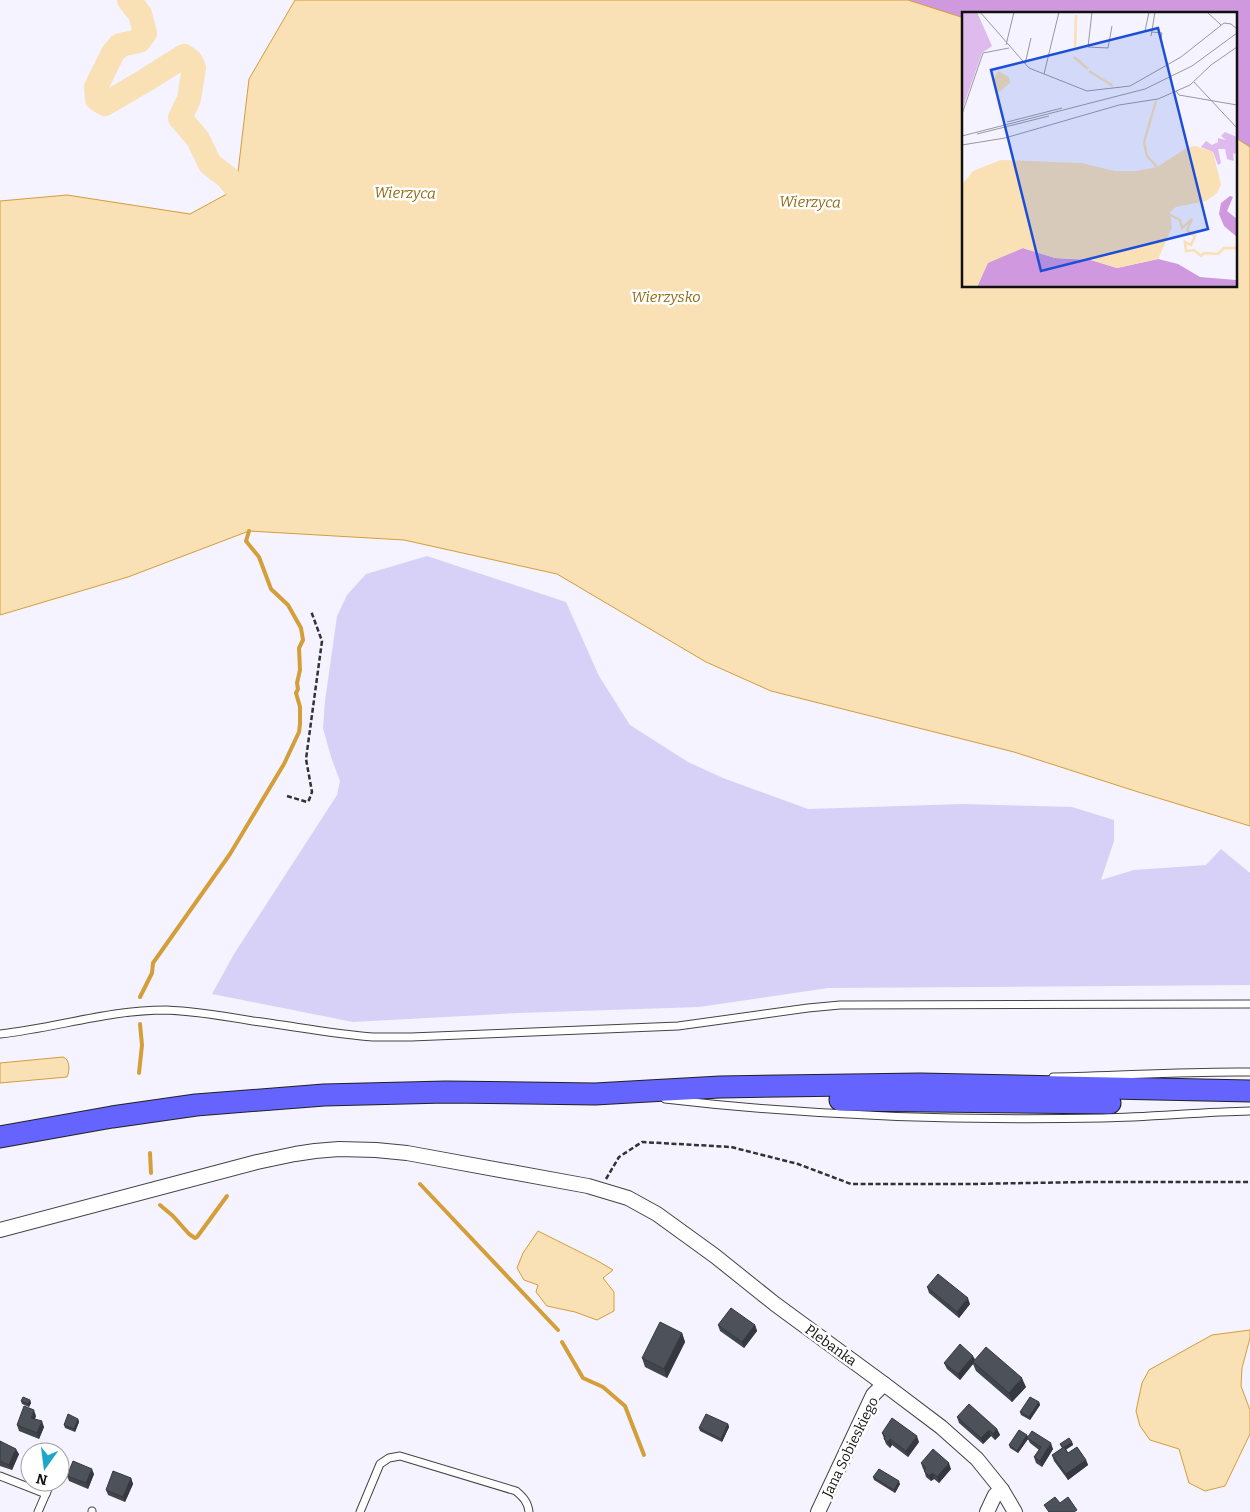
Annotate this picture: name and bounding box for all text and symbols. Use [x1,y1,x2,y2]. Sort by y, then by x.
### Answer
inset map [962,12,1238,288]
water label: Wierzyca [374,183,436,203]
water label: Wierzyca [779,192,841,212]
water label: Wierzysko [631,288,701,306]
street label: Plebanka [802,1321,860,1370]
street label: Jana Sobieskiego [818,1394,882,1501]
north arrow [20,1442,70,1492]
text: N [34,1470,49,1489]

